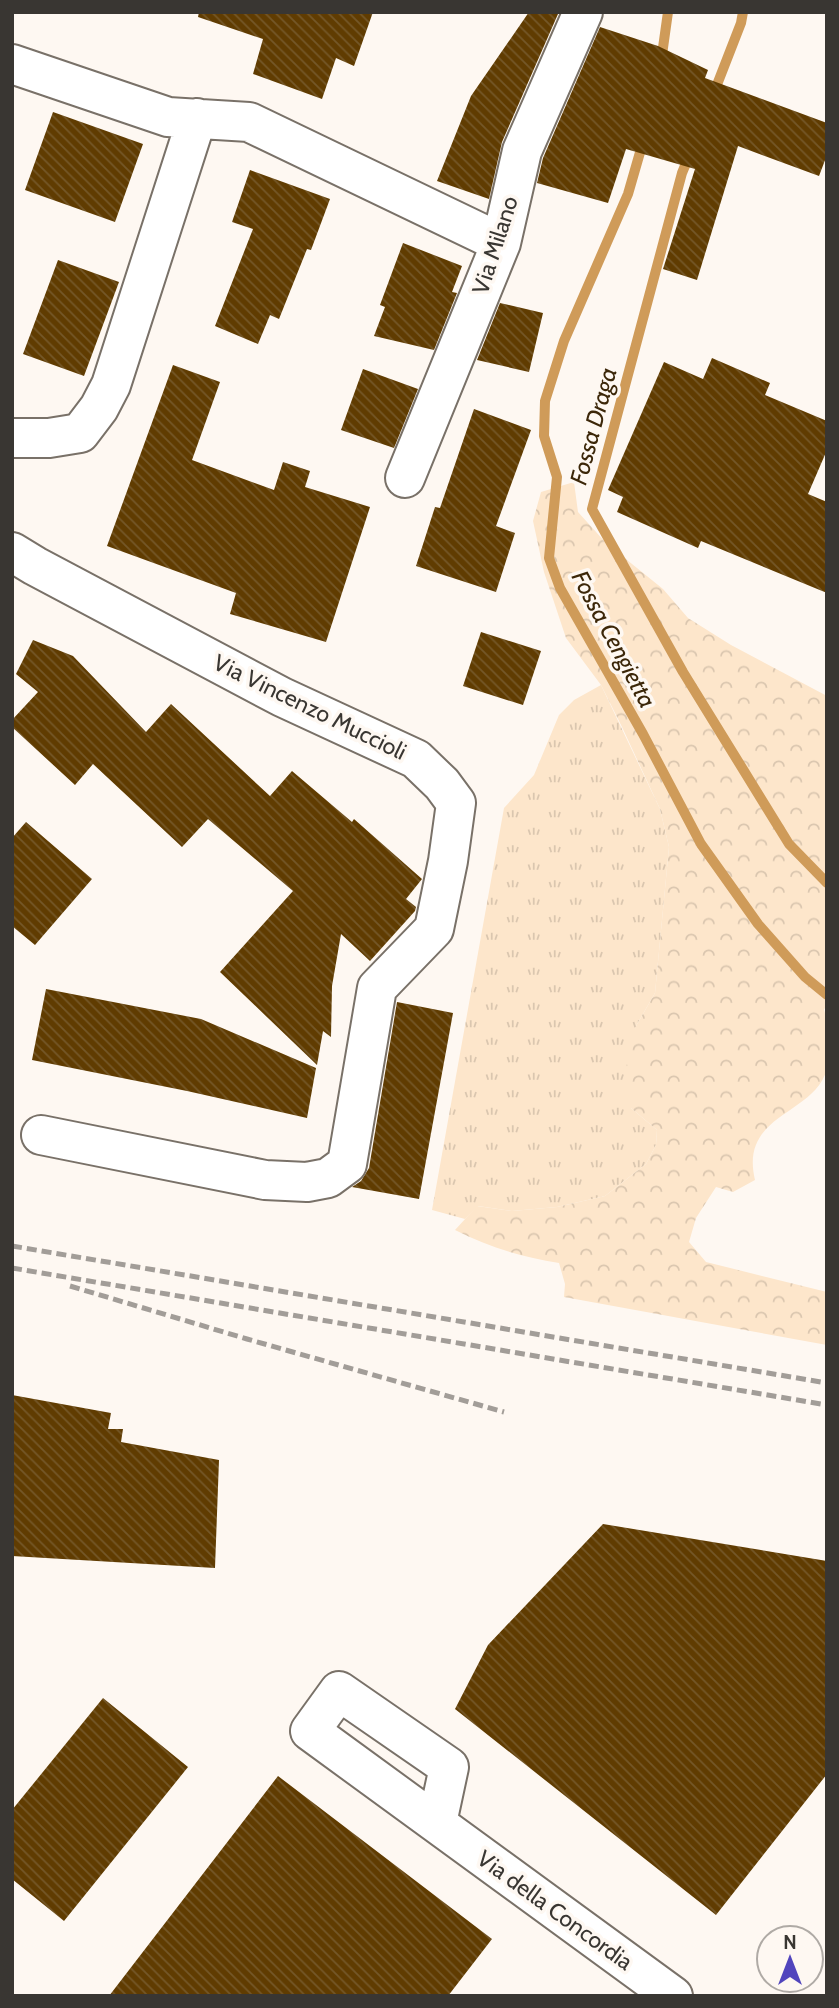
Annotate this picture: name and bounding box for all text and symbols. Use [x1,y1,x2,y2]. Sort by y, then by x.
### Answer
street label: Via Milano [466,192,524,298]
water label: Fossa Draga [563,364,623,488]
water label: Fossa Cengietta [566,565,662,713]
street label: Via Vincenzo Muccioli [209,648,411,766]
street label: Via della Concordia [472,1844,638,1976]
north arrow [755,1924,825,1994]
text: N [783,1931,797,1954]

